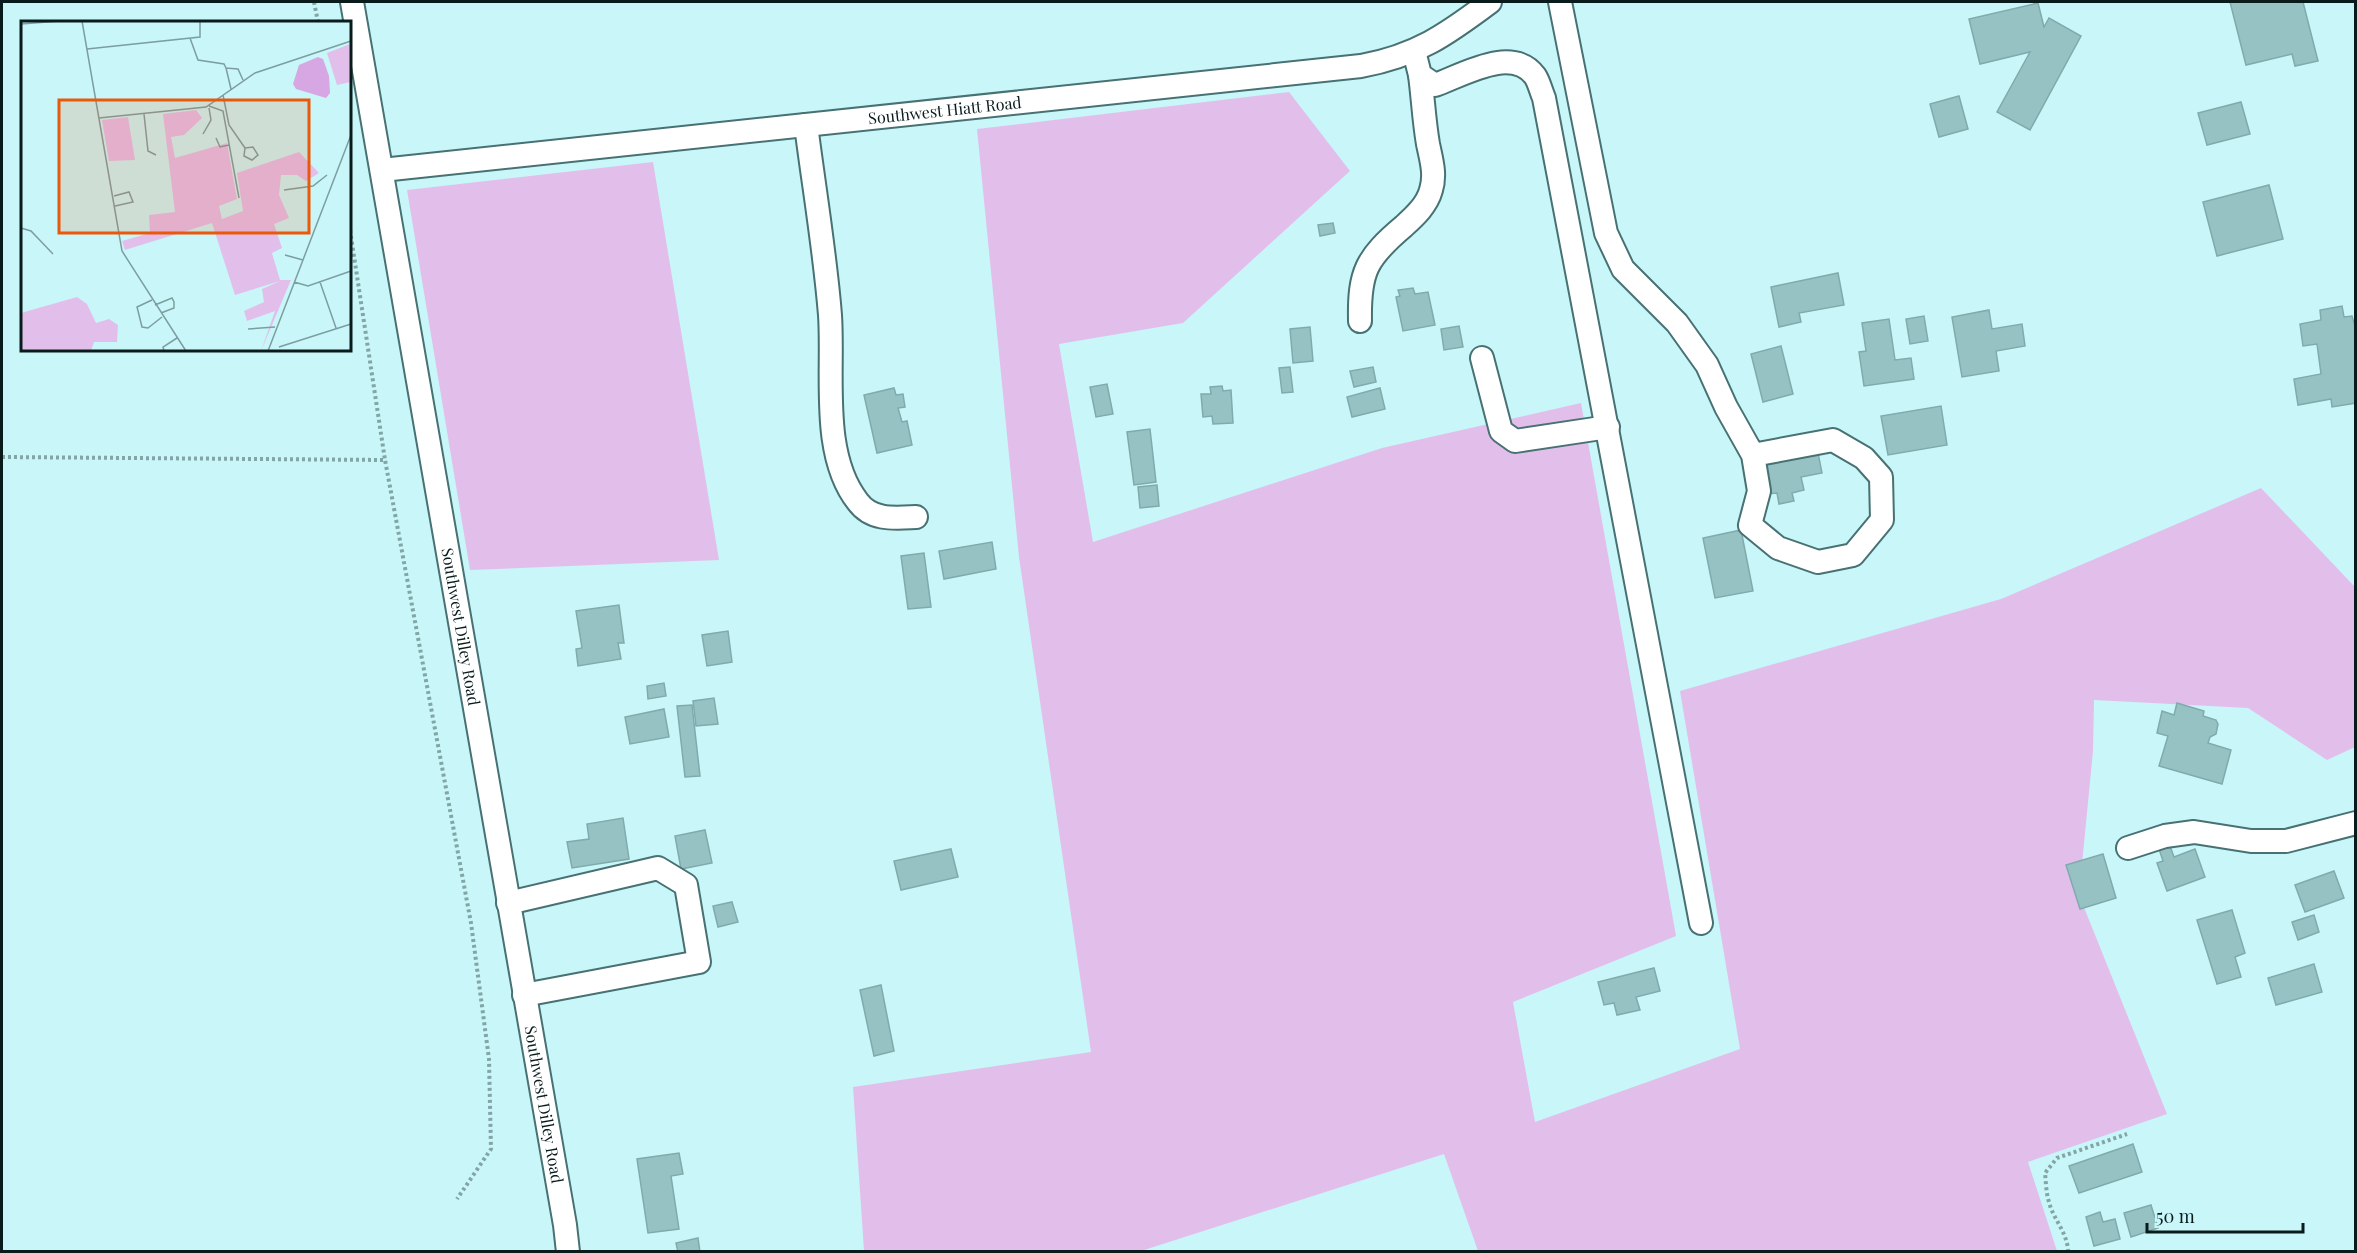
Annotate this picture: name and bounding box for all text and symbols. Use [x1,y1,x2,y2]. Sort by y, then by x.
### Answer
inset map [21,21,351,351]
street label: Southwest Hiatt Road [867,91,1023,128]
street label: Southwest Dilley Road [437,546,485,707]
street label: Southwest Dilley Road [520,1024,569,1185]
scale bar [2147,1196,2303,1234]
text: 50 m [2156,1204,2195,1228]

